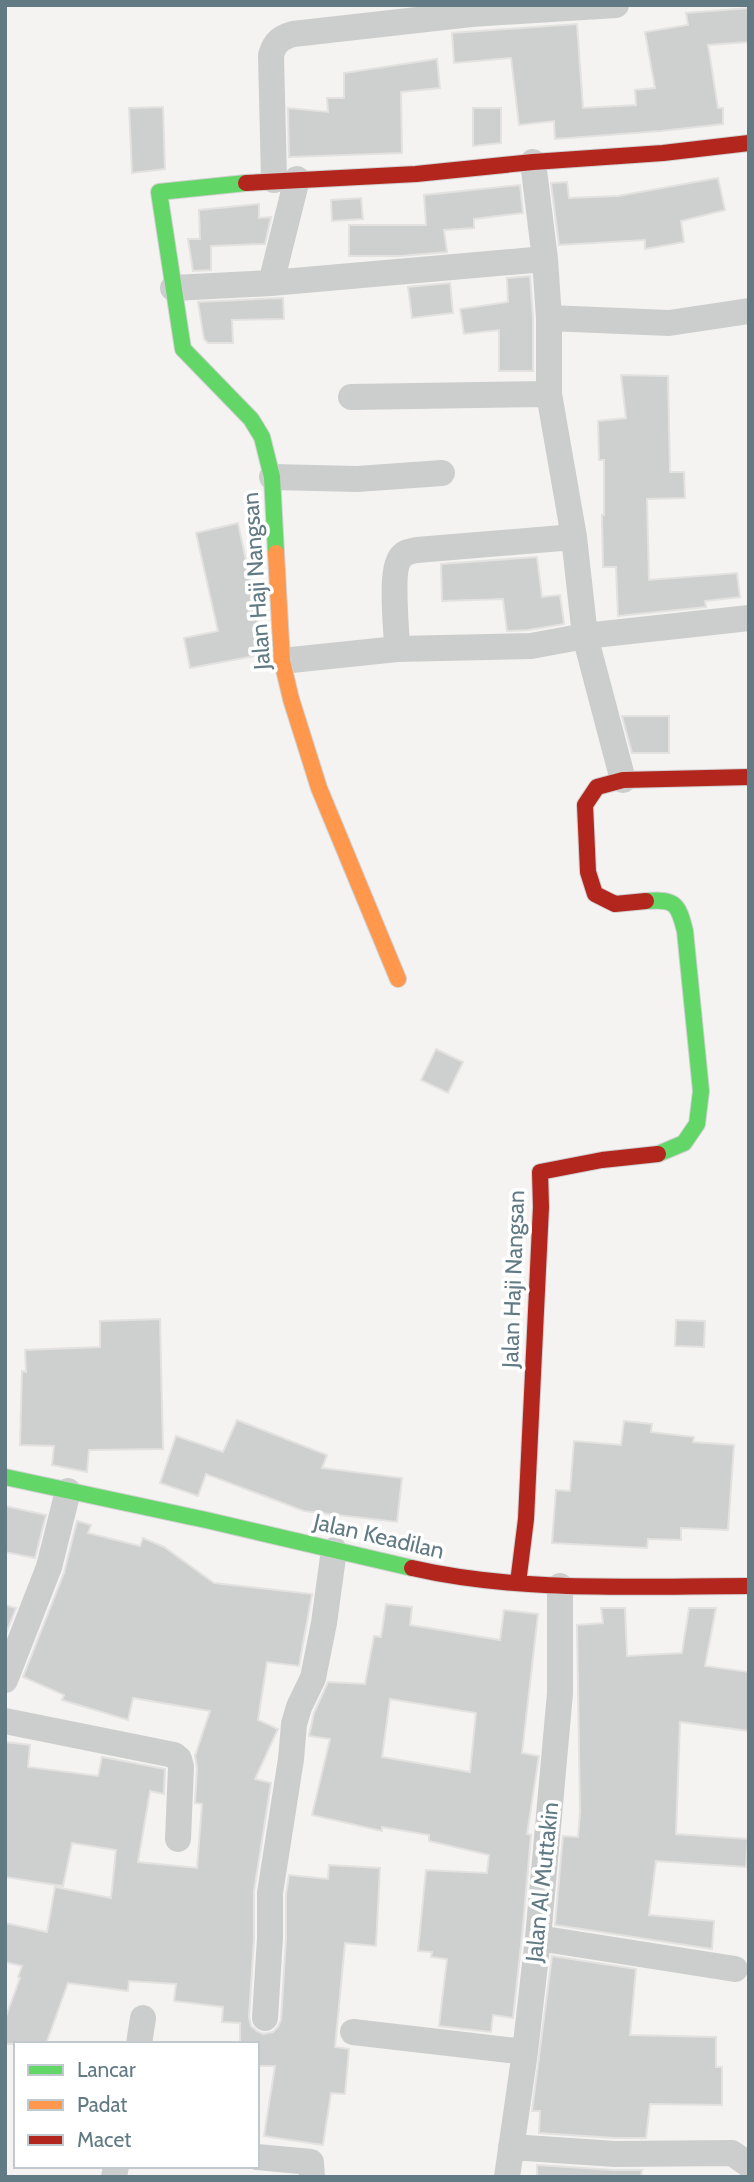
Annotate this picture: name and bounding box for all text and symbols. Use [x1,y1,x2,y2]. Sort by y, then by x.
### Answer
street label: Jalan Haji Nangsan [236,491,276,672]
street label: Jalan Haji Nangsan [496,1190,530,1369]
street label: Jalan Keadilan [310,1507,447,1565]
street label: Jalan Al Muttakin [520,1801,564,1964]
legend [14,2042,259,2168]
text: Lancar [77,2057,136,2082]
text: Padat [77,2092,127,2117]
text: Macet [77,2127,131,2152]

